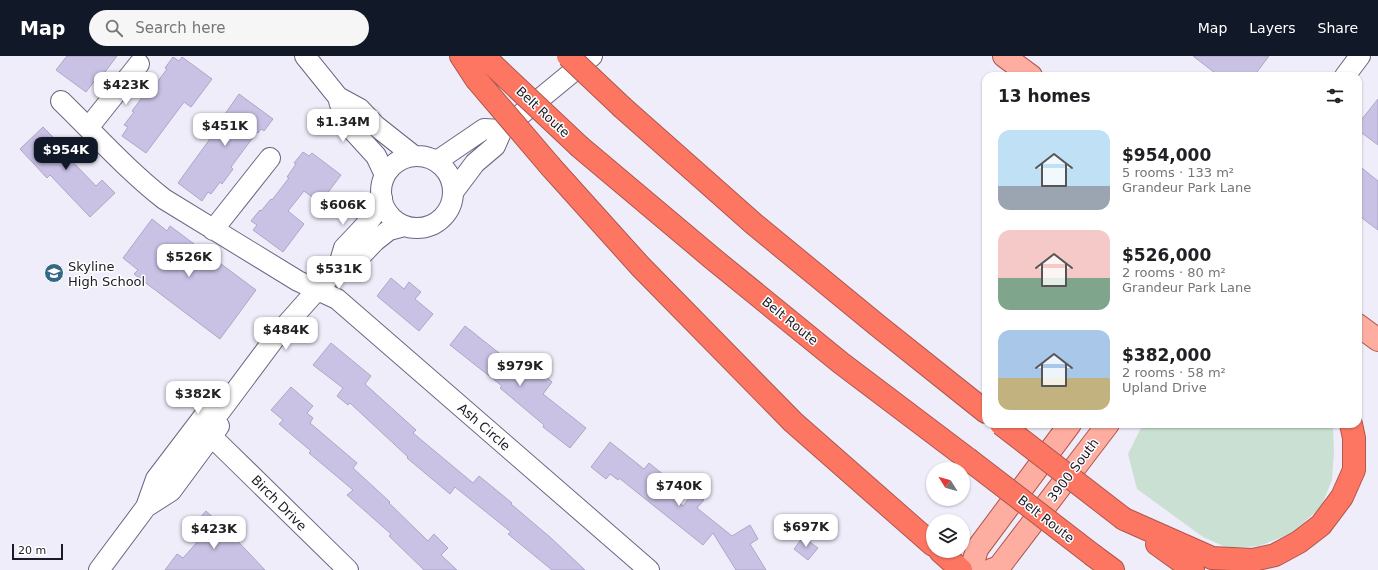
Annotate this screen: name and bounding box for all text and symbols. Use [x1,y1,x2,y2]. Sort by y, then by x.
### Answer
search box [89,10,369,46]
text: Map [20,17,65,39]
icon: search [103,17,125,39]
text: Search here [135,19,225,37]
text: Map [1198,20,1227,36]
text: Layers [1249,20,1296,36]
text: Share [1318,20,1358,36]
pin: $423K [98,72,154,106]
text: $423K [103,77,149,92]
street label: Belt Route [513,83,573,141]
icon: filters [1324,85,1346,107]
text: 13 homes [998,86,1091,106]
pin: $1.34M [310,109,376,143]
pin: $451K [197,113,253,147]
text: $1.34M [316,114,370,129]
text: $451K [202,118,248,133]
pin: $954K [38,137,94,171]
text: $954K [43,142,89,157]
text: $954,000 [1122,145,1211,165]
icon: home [1030,146,1078,194]
text: 5 rooms · 133 m² [1122,165,1234,180]
text: Grandeur Park Lane [1122,180,1251,195]
pin: $606K [315,192,371,226]
text: $606K [320,197,366,212]
pin: $526K [161,244,217,278]
text: $526,000 [1122,245,1211,265]
icon: home [1030,246,1078,294]
text: $526K [166,249,212,264]
pin: $531K [311,256,367,290]
place label: Skyline High School [68,259,145,289]
text: $531K [316,261,362,276]
school or university icon: Skyline High School [43,262,65,284]
text: 2 rooms · 80 m² [1122,265,1226,280]
text: Grandeur Park Lane [1122,280,1251,295]
street label: Belt Route [759,294,821,348]
pin: $484K [258,317,314,351]
text: $484K [263,322,309,337]
text: $382,000 [1122,345,1211,365]
icon: home [1030,346,1078,394]
pin: $979K [492,353,548,387]
text: $979K [497,358,543,373]
text: 2 rooms · 58 m² [1122,365,1226,380]
text: Upland Drive [1122,380,1207,395]
pin: $382K [170,381,226,415]
text: $382K [175,386,221,401]
street label: Ash Circle [455,400,513,454]
street label: 3900 South [1044,436,1102,504]
north arrow [926,462,970,506]
map controls [926,462,970,558]
street label: Birch Drive [248,472,310,534]
pin: $740K [651,473,707,507]
text: $740K [656,478,702,493]
street label: Belt Route [1015,492,1077,546]
pin: $697K [778,514,834,548]
button: layers [926,514,970,558]
pin: $423K [186,516,242,550]
text: $697K [783,519,829,534]
text: $423K [191,521,237,536]
scale bar [12,542,63,561]
text: 20 m [18,544,46,557]

